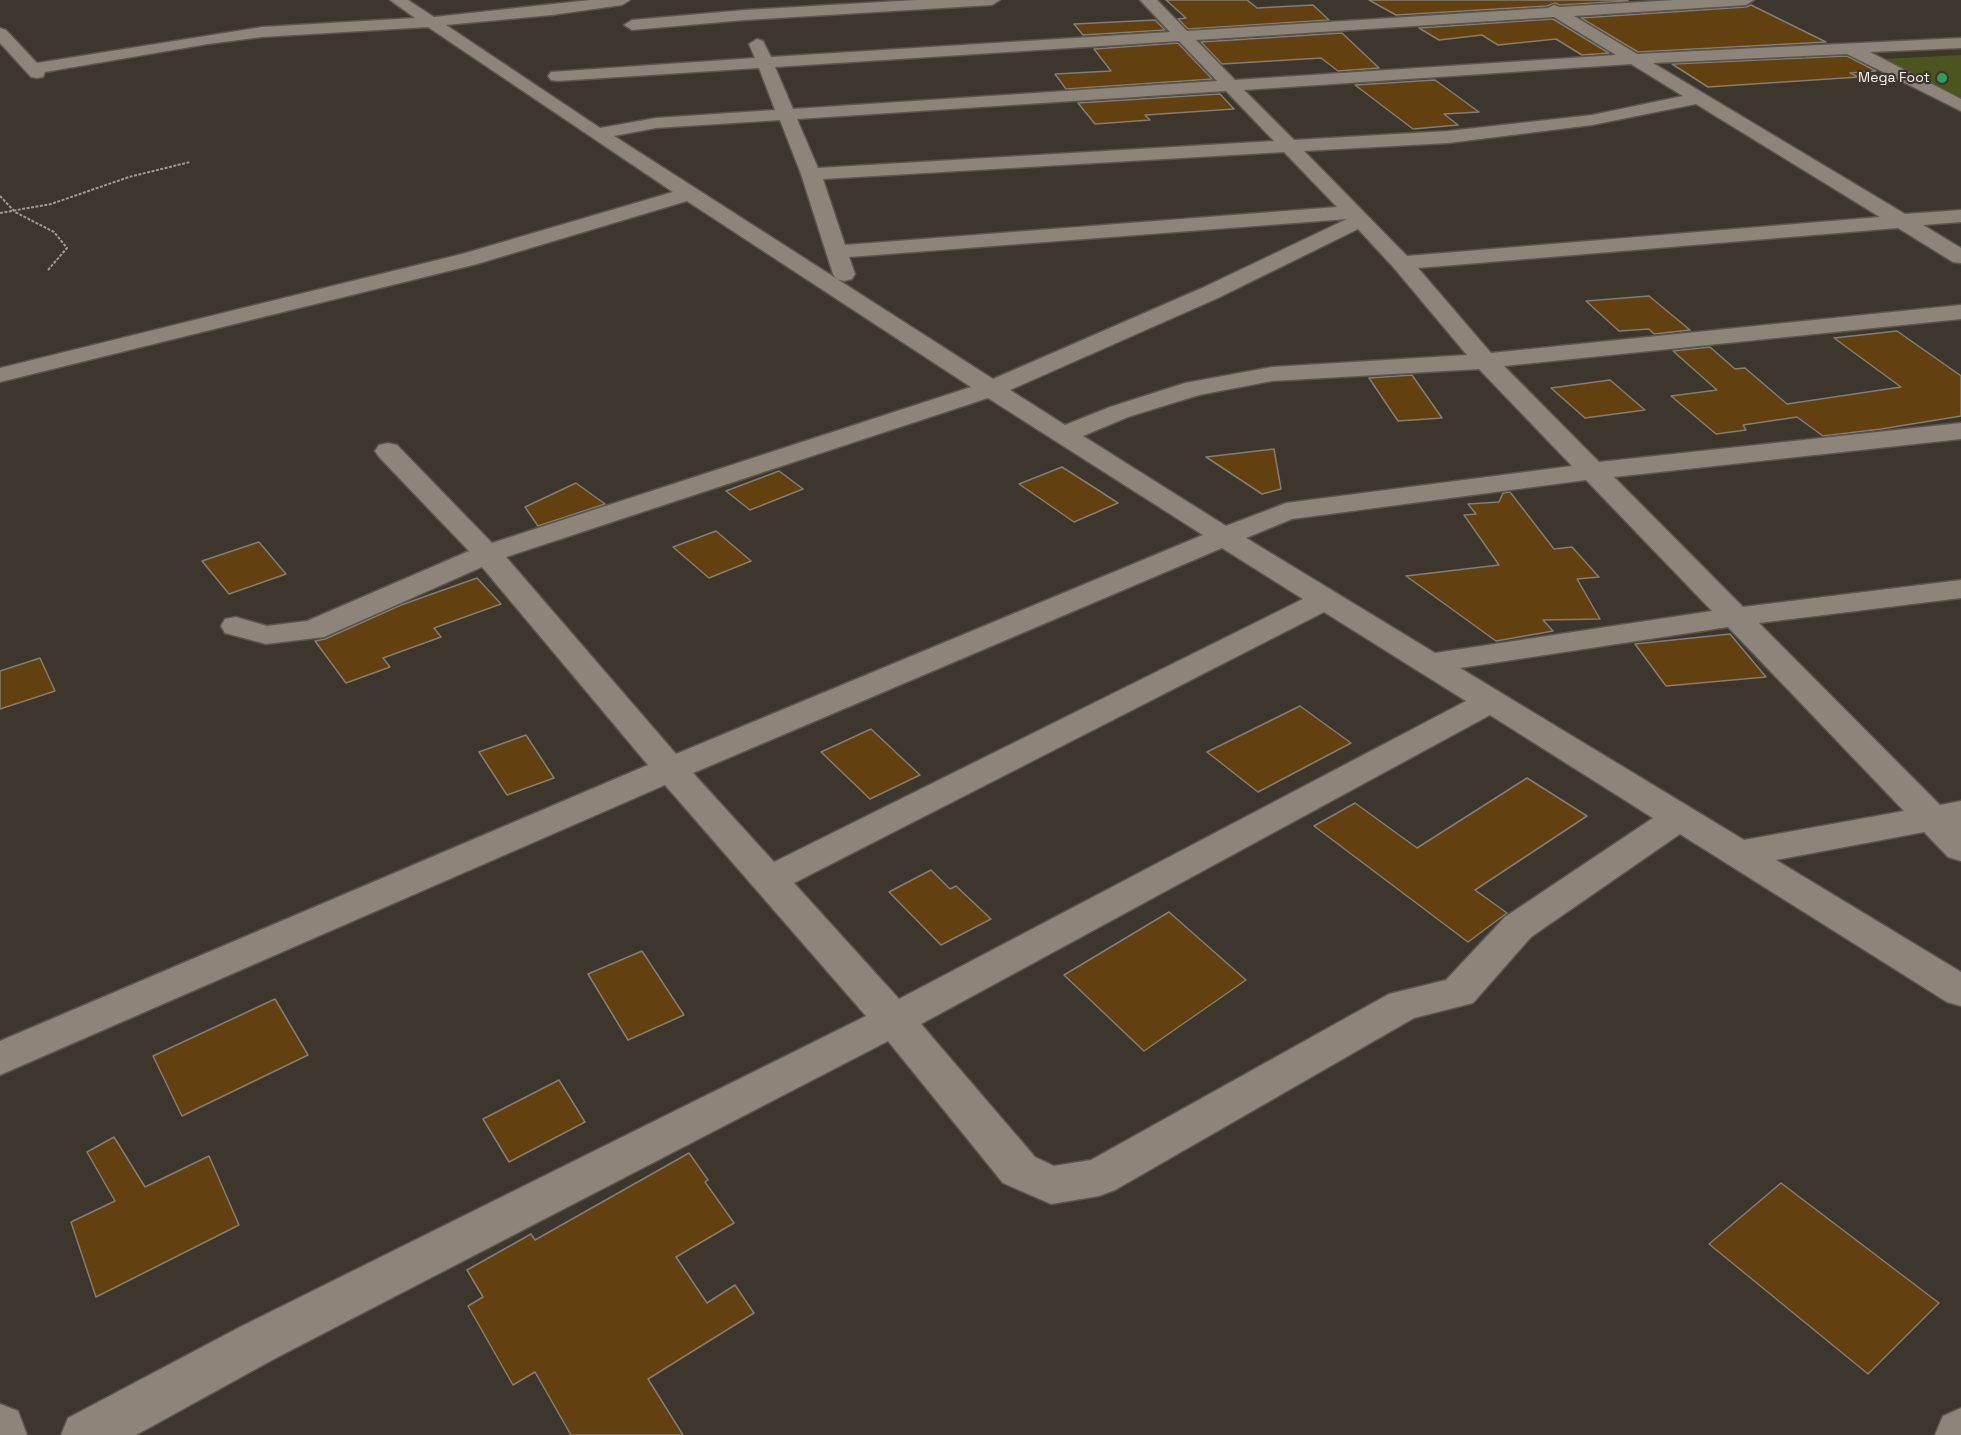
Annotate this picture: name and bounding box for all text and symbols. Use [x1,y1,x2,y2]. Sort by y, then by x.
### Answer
place label: Mega Foot [1858,70,1930,86]
marker: Mega Foot [1935,71,1949,85]

